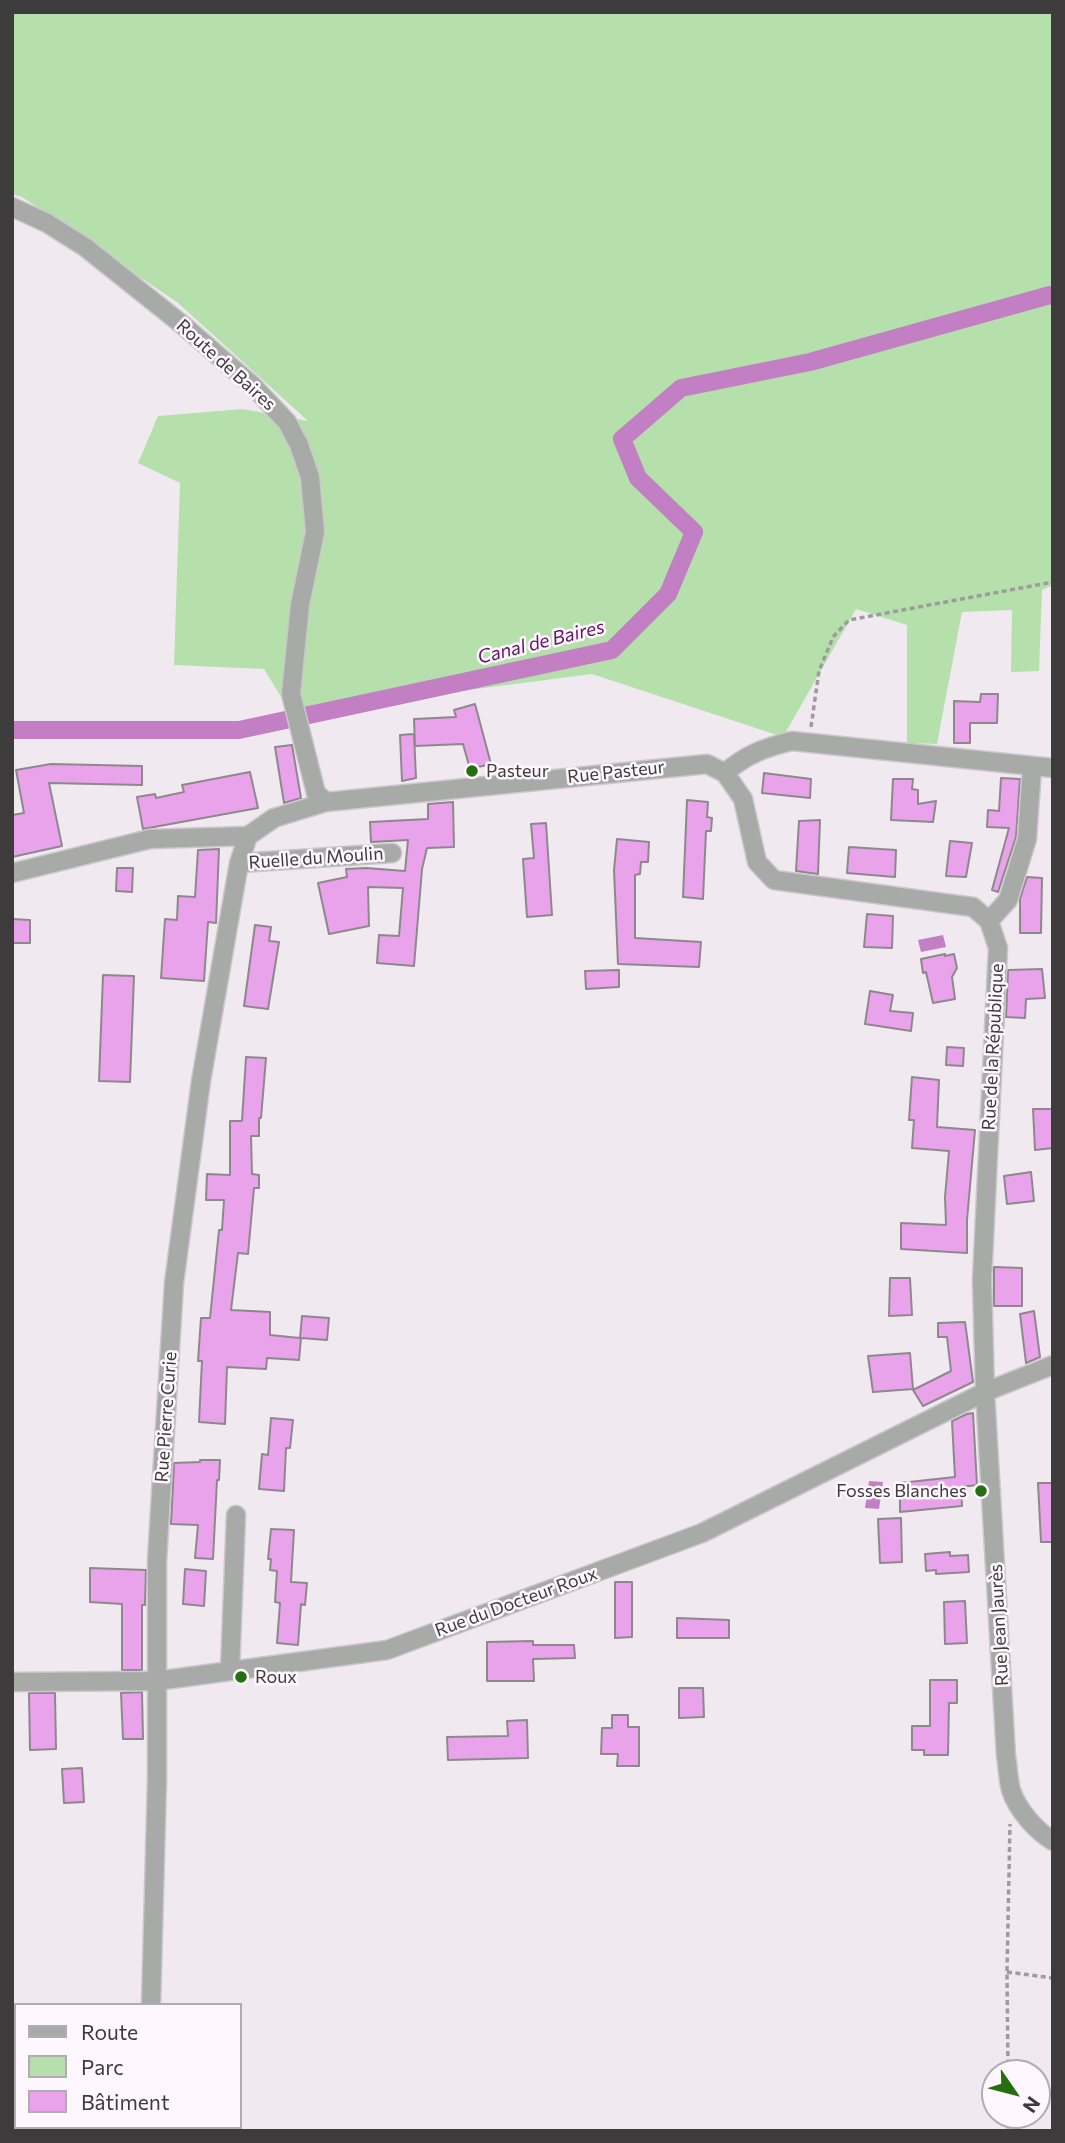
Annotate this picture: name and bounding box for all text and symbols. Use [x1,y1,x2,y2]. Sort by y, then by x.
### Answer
street label: Route de Baires [172,315,280,415]
water label: Canal de Baires [475,615,607,669]
street label: Rue Pasteur [566,756,666,788]
place label: Pasteur [486,760,549,782]
marker: Pasteur [464,763,480,779]
street label: Ruelle du Moulin [248,843,384,873]
street label: Rue de la République [978,963,1008,1131]
street label: Rue Pierre Curie [151,1351,181,1483]
place label: Fosses Blanches [836,1480,967,1502]
marker: Fosses Blanches [973,1483,989,1499]
street label: Rue du Docteur Roux [432,1563,600,1641]
street label: Rue Jean Jaurès [985,1563,1013,1687]
place label: Roux [255,1666,297,1688]
marker: Roux [233,1669,249,1685]
legend [14,2003,242,2129]
text: Route [81,2019,138,2044]
text: Parc [81,2054,124,2079]
north arrow [981,2059,1051,2129]
text: Bâtiment [81,2089,170,2114]
text: N [1018,2093,1045,2118]

